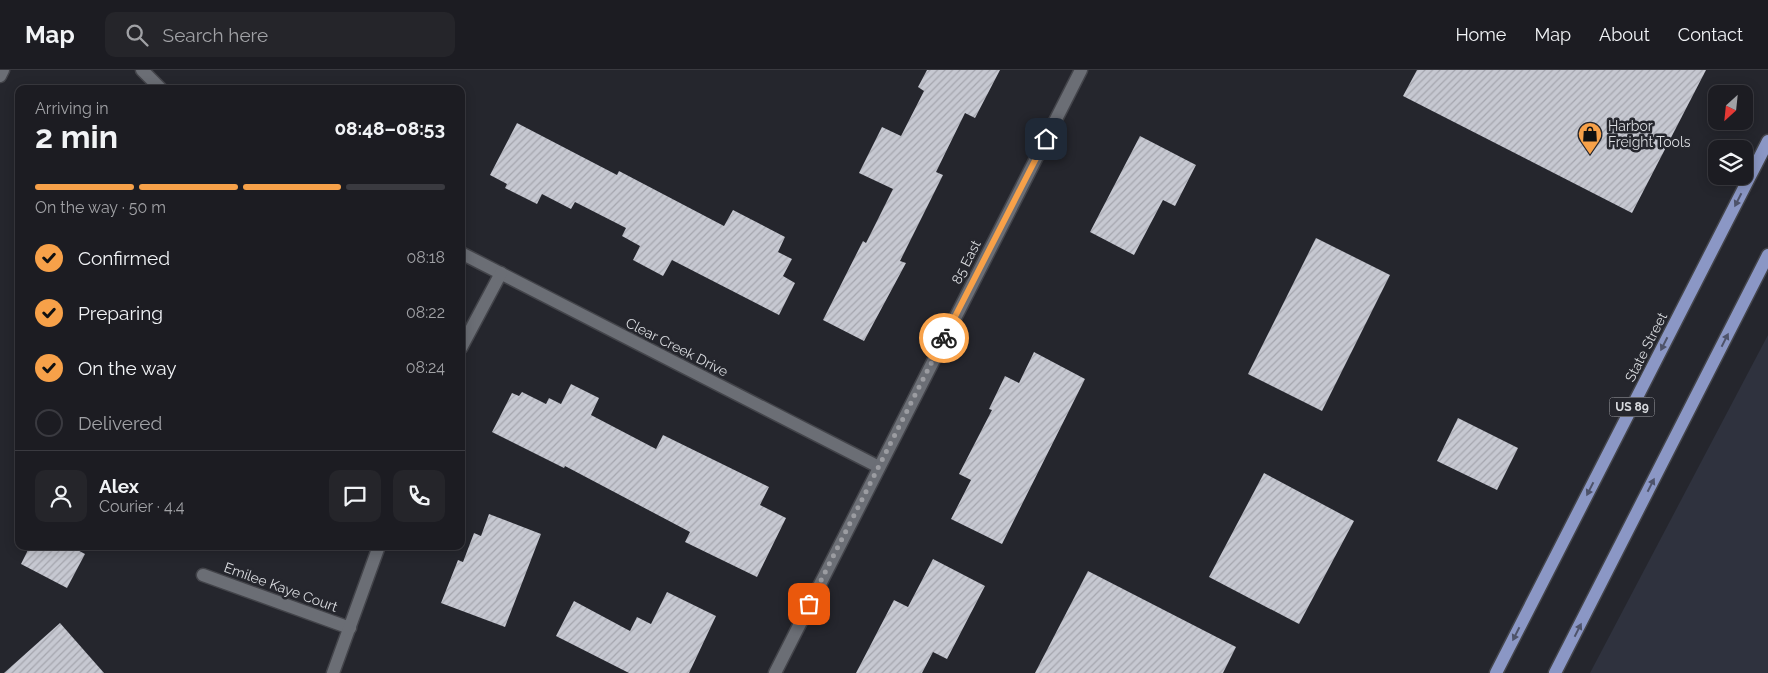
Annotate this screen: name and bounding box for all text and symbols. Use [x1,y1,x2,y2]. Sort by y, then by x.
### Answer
search box [105,12,455,57]
text: Map [25,20,75,49]
icon: search [123,21,151,49]
text: Search here [163,24,268,46]
text: Home [1455,24,1506,45]
text: Map [1534,24,1571,45]
text: About [1599,24,1650,45]
text: Contact [1678,24,1743,45]
north arrow [1708,85,1752,130]
map controls [1708,85,1753,185]
text: Arriving in [35,99,109,118]
text: 08:48–08:53 [334,117,445,139]
text: 2 min [35,118,118,155]
pin [1025,118,1067,160]
place label: Harbor Freight Tools [1608,118,1691,150]
shop icon: Harbor Freight Tools [1577,121,1603,155]
icon: home [1032,125,1060,153]
button: layers [1708,140,1753,185]
one-way arrow [1734,192,1742,207]
text: On the way · 50 m [35,198,166,217]
street label: 85 East [948,237,984,287]
icon: check [35,244,63,272]
text: Confirmed [78,247,170,269]
text: 08:18 [406,248,445,267]
icon: check [35,299,63,327]
text: Preparing [78,302,163,324]
text: 08:22 [406,303,445,322]
street label: State Street [1622,309,1670,384]
courier [919,313,969,363]
street label: Clear Creek Drive [623,314,731,380]
icon: bike [930,324,958,352]
one-way arrow [1721,333,1729,347]
one-way arrow [1660,337,1668,352]
icon: check [35,354,63,382]
text: On the way [78,357,177,379]
text: 08:24 [406,358,445,377]
road number: US 89 [1610,398,1654,417]
text: Delivered [78,412,162,434]
button: person [35,470,87,522]
button: chat [329,470,381,522]
button: phone [393,470,445,522]
text: Alex [99,475,139,497]
one-way arrow [1647,478,1655,492]
one-way arrow [1586,482,1594,496]
text: Courier · 4.4 [99,497,184,516]
street label: Emilee Kaye Court [222,559,340,615]
pin [788,583,830,625]
icon: bag [795,590,823,618]
one-way arrow [1574,622,1582,637]
one-way arrow [1512,626,1520,641]

